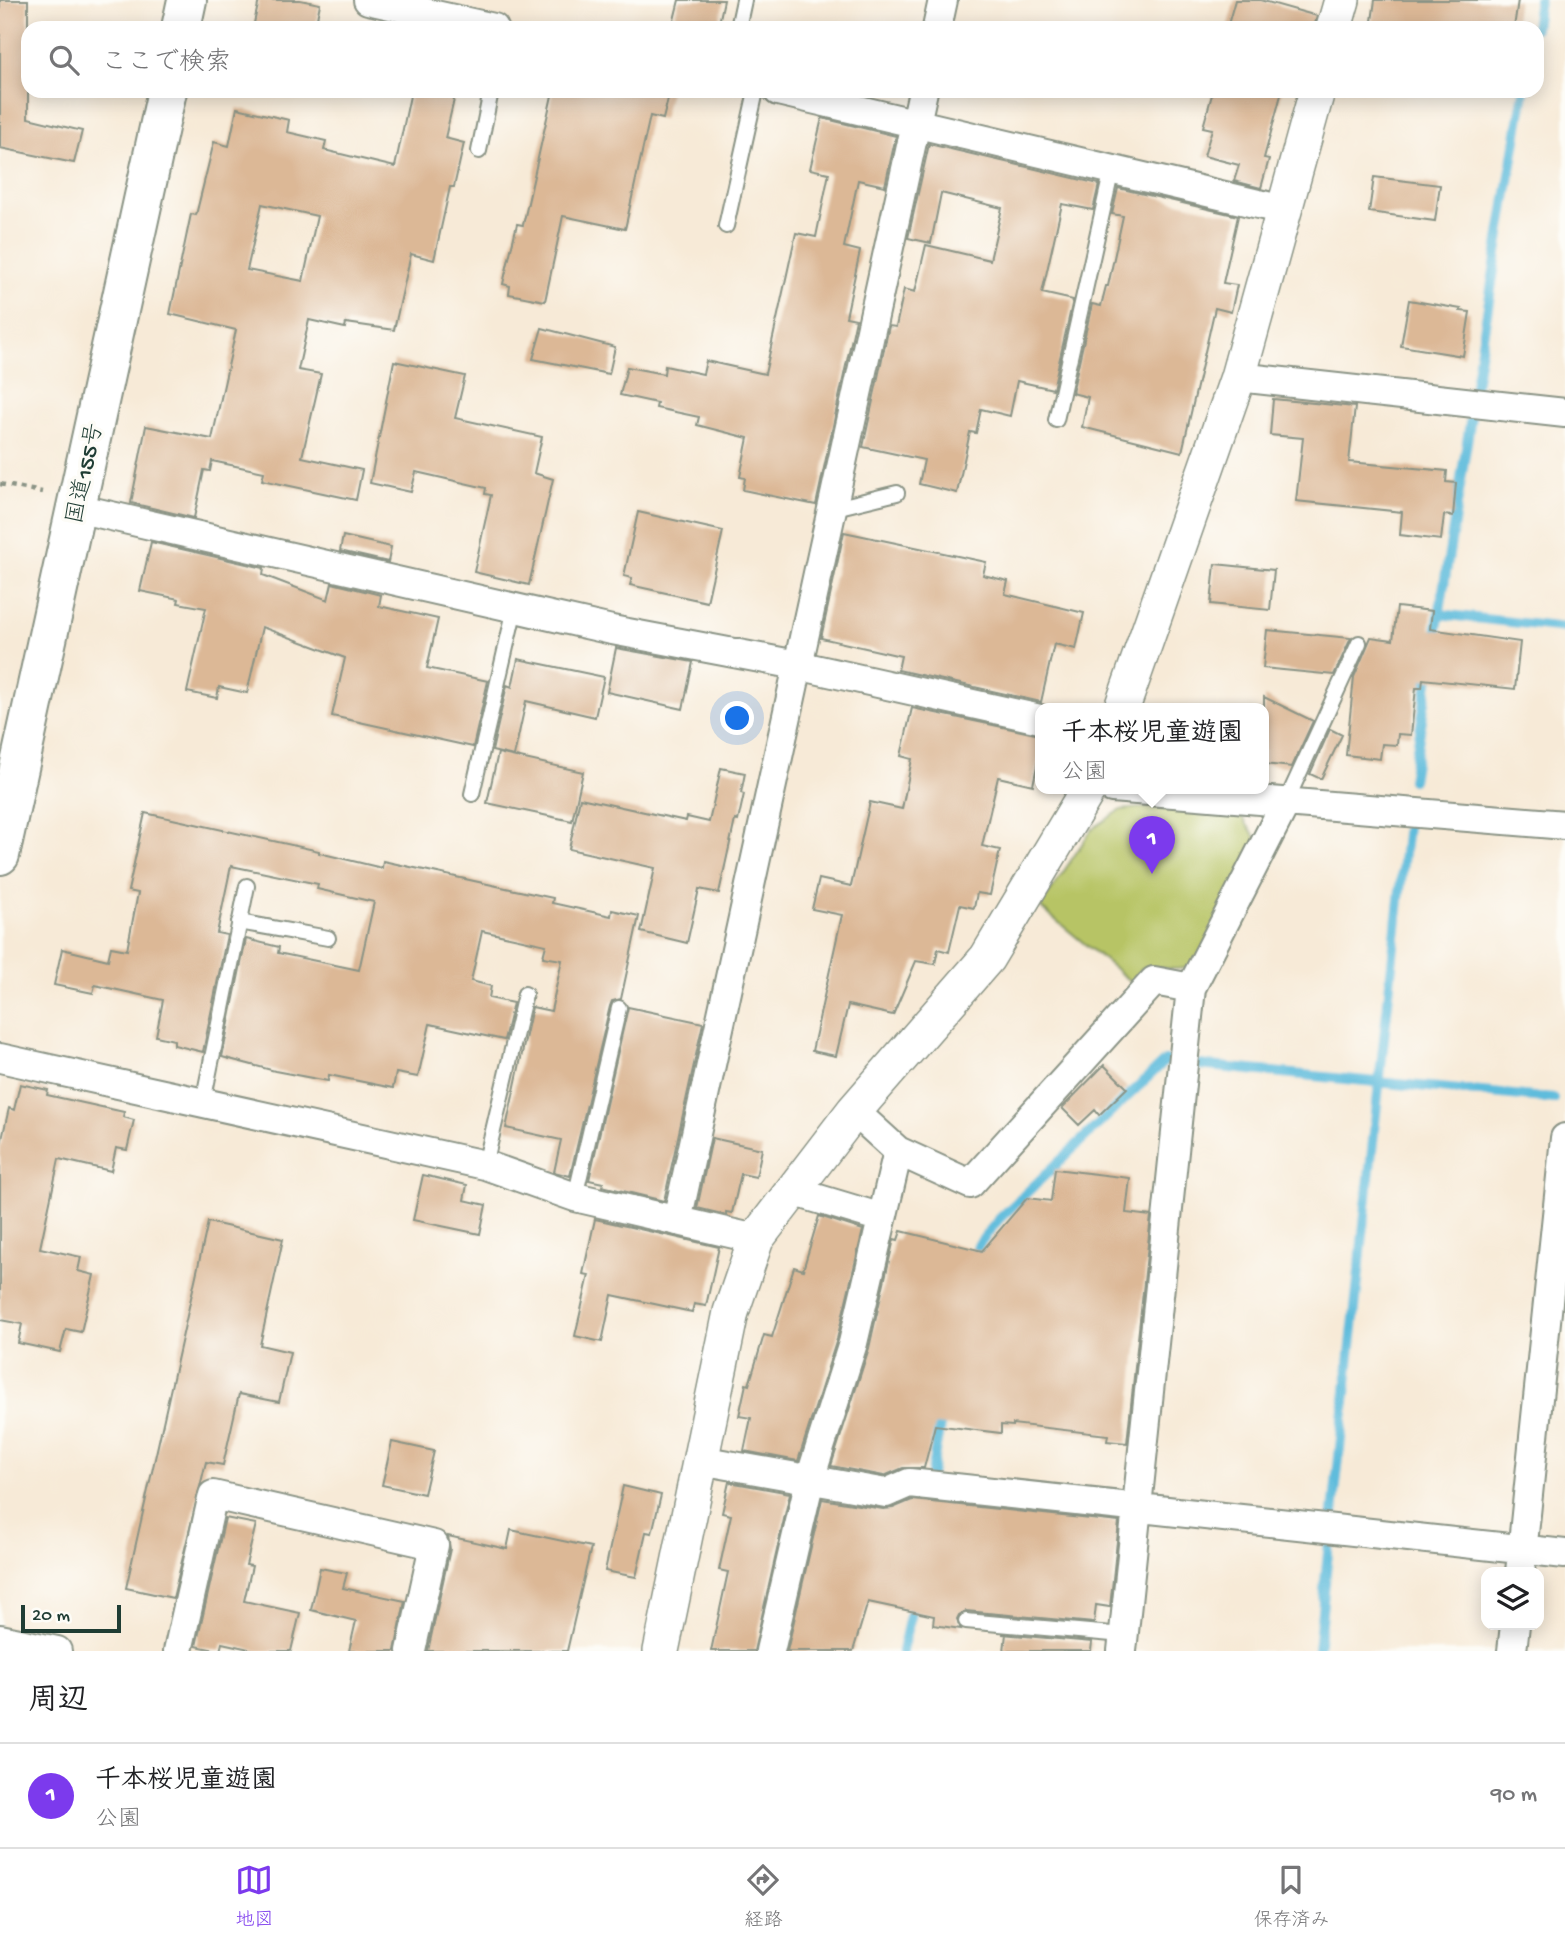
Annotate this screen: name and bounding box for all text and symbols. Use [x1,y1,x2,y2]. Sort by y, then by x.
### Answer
search box [21,21,1544,98]
icon: search [45,41,83,79]
text: ここで検索 [101,49,231,80]
street label: 国道155号 [62,421,110,527]
your location [720,701,754,735]
popup [1035,703,1269,794]
text: 千本桜児童遊園 [1061,720,1243,751]
text: 公園 [1061,760,1107,787]
pin: 1 [1129,816,1175,874]
map controls [1481,1567,1544,1630]
button: layers [1481,1567,1544,1630]
scale bar [21,1602,121,1634]
text: 20 m [32,1605,70,1628]
text: 周辺 [28,1685,88,1720]
text: 千本桜児童遊園 [95,1767,277,1798]
text: 1 [46,1782,56,1809]
text: 90 m [1491,1782,1537,1809]
text: 公園 [95,1807,141,1834]
tab: 地図 [235,1861,274,1933]
tab: 経路 [744,1861,783,1933]
tab: 保存済み [1253,1861,1330,1933]

